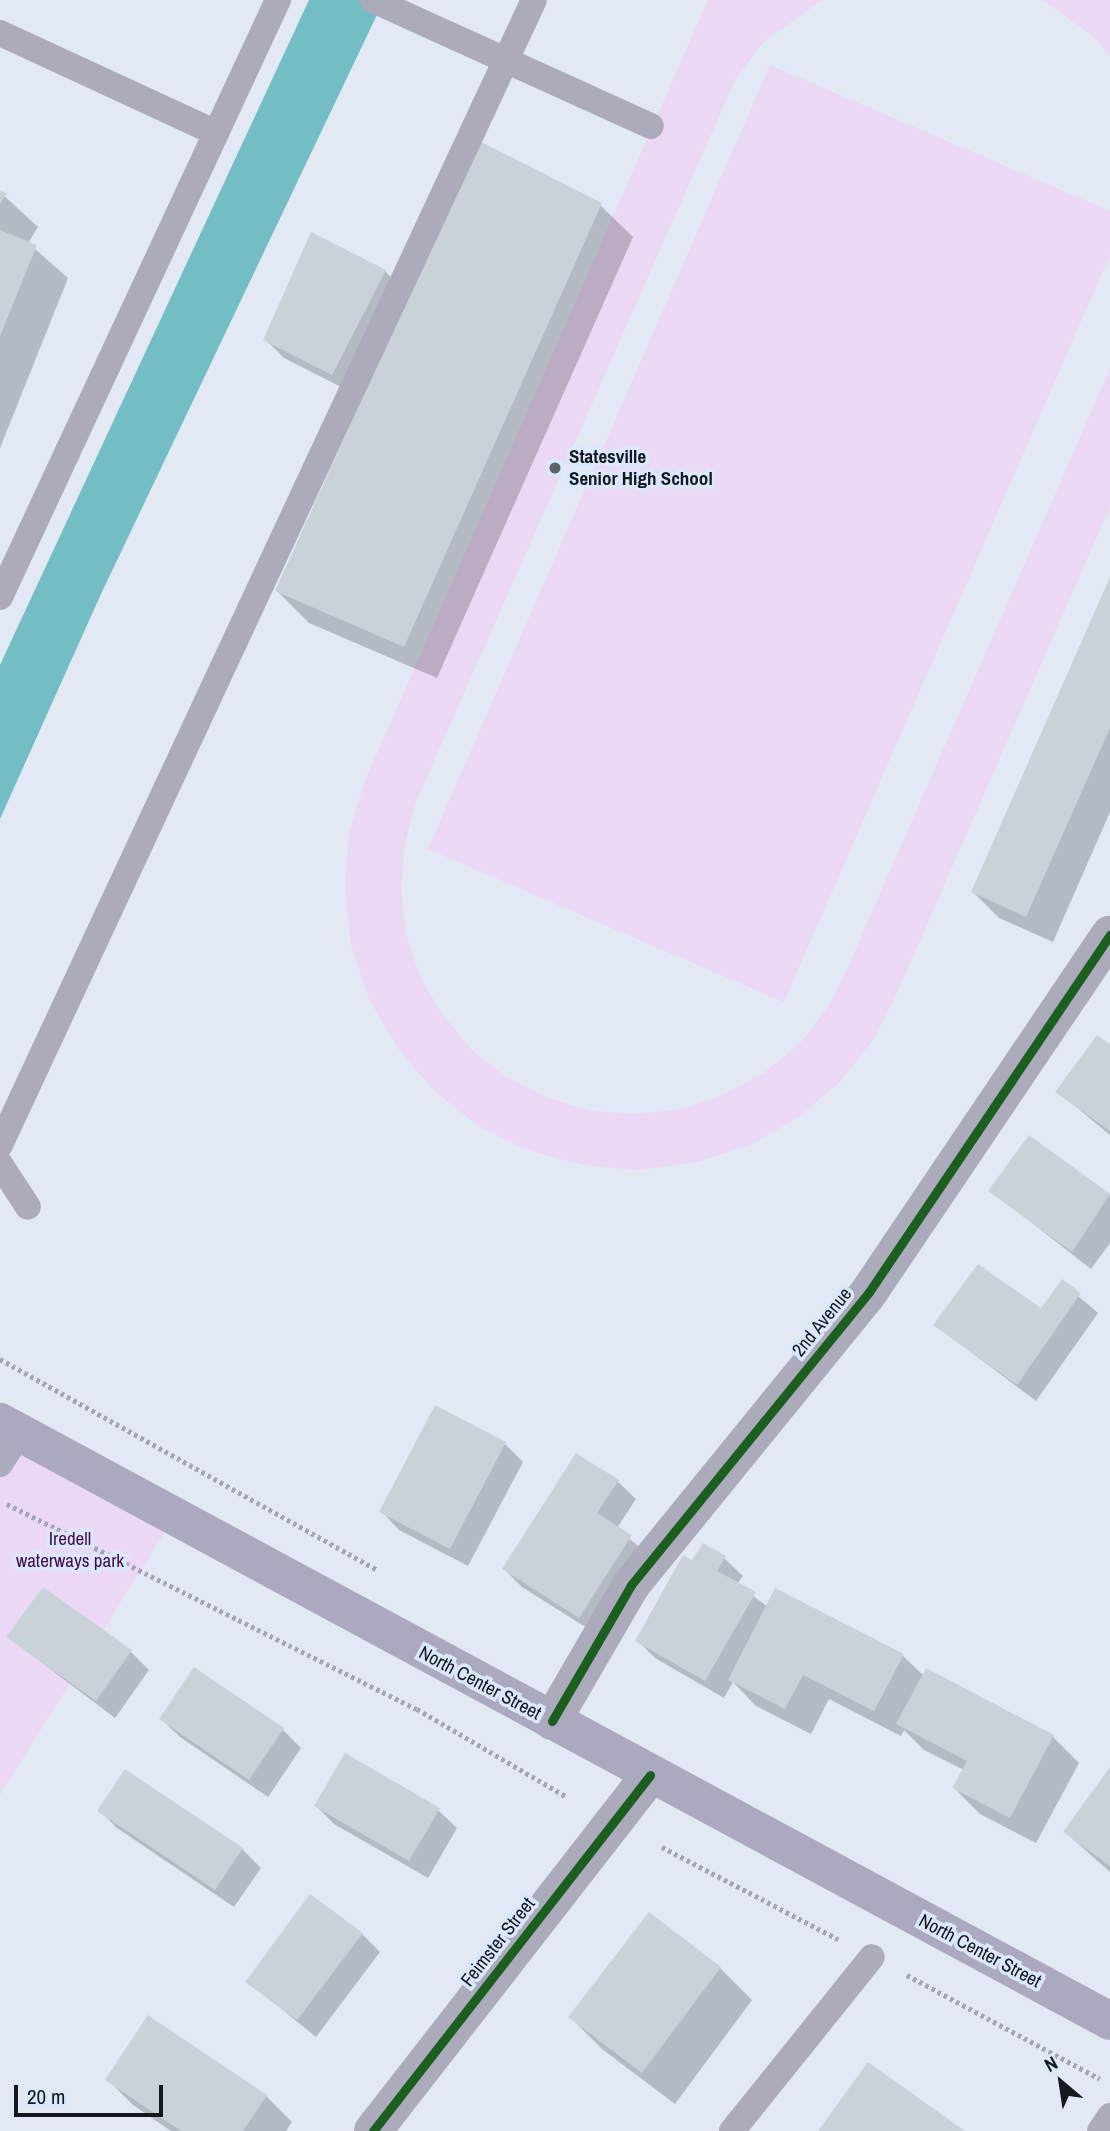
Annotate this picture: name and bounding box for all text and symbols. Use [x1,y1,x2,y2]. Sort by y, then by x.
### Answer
place label: Statesville Senior High School [569,446,713,490]
marker: Statesville Senior High School [547,460,563,476]
street label: 2nd Avenue [787,1283,857,1361]
park label: Iredell waterways park [16,1528,124,1572]
street label: North Center Street [415,1641,545,1725]
street label: Feimster Street [456,1893,540,1991]
street label: North Center Street [915,1909,1045,1993]
north arrow [1026,2047,1096,2117]
text: N [1040,2050,1062,2078]
scale bar [18,2072,166,2116]
text: 20 m [27,2082,65,2111]

